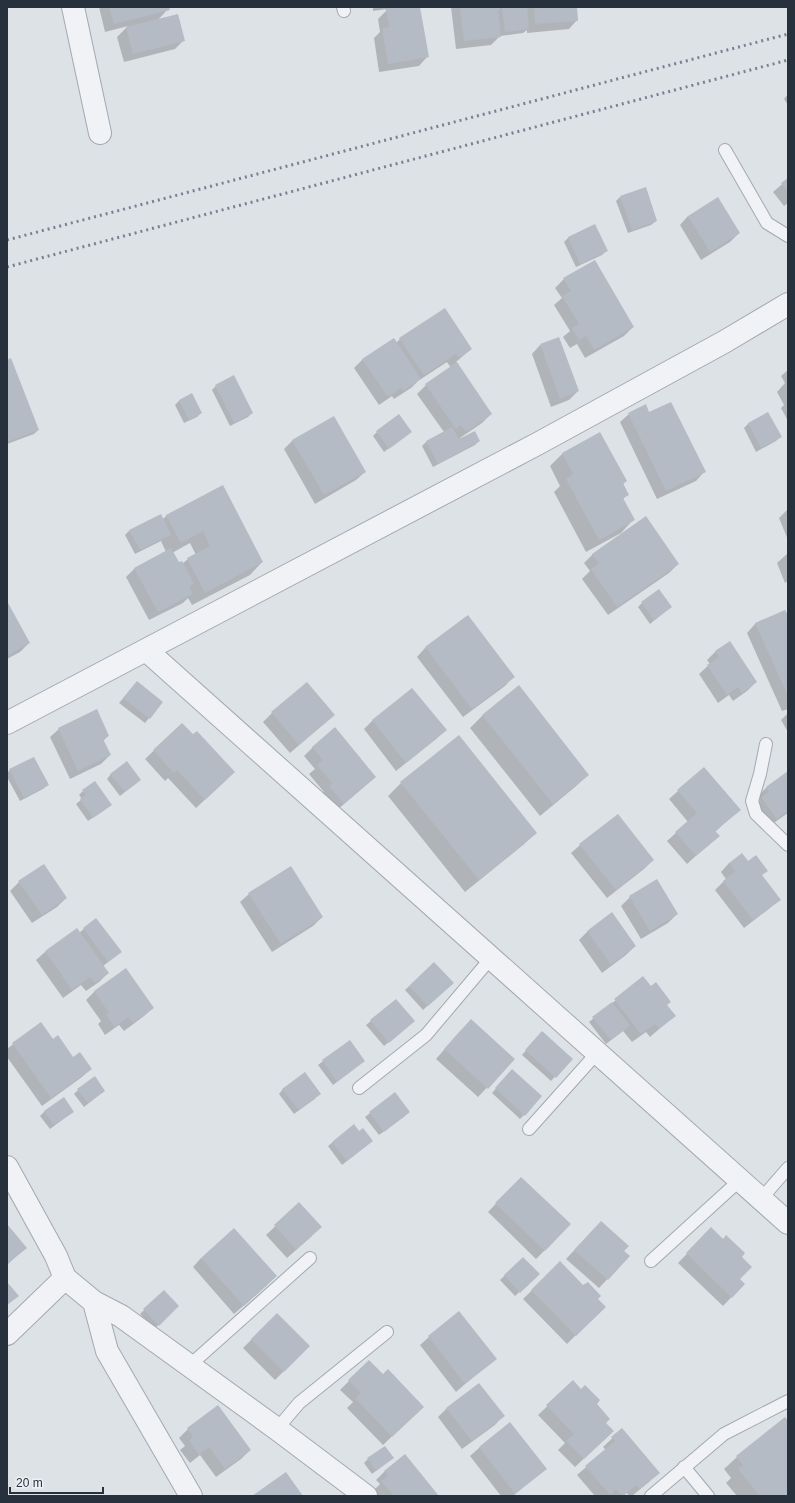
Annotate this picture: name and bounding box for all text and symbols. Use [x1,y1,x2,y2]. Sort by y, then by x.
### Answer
scale bar [10,1469,103,1495]
text: 20 m [16,1476,43,1490]

